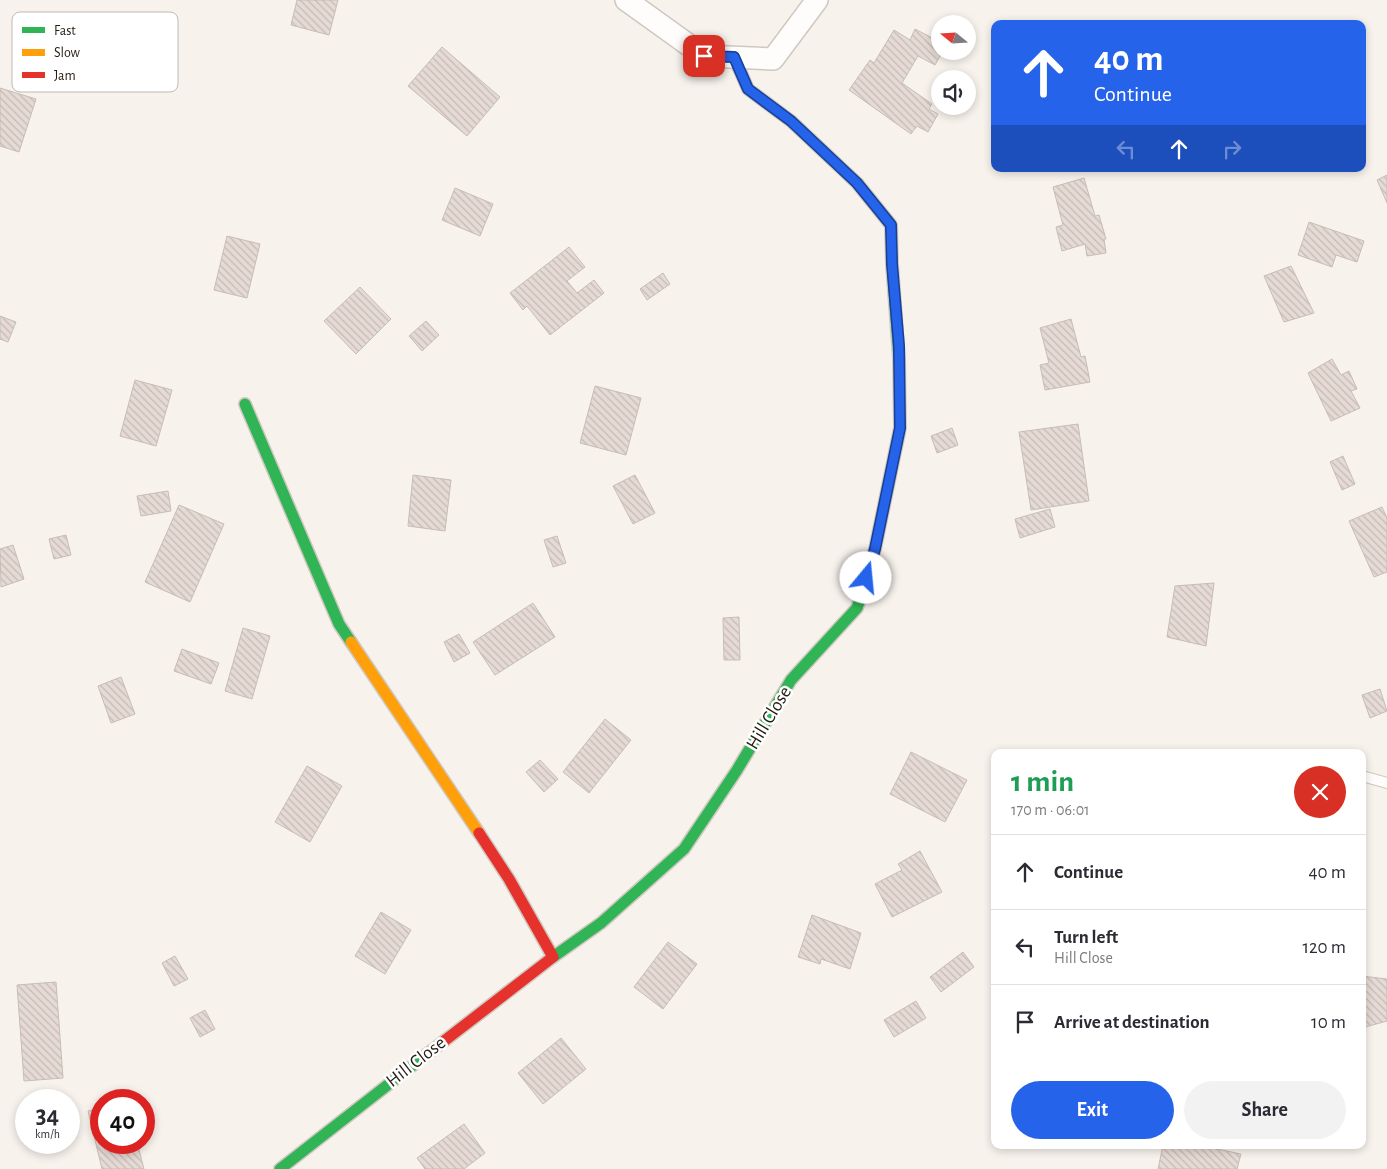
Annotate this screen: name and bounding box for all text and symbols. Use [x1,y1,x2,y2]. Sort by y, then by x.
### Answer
legend [12,12,178,92]
north arrow [931,15,976,60]
map controls [931,15,976,115]
text: Fast [54,24,76,38]
pin [683,35,725,77]
icon: ahead [1011,40,1076,105]
icon: arrive [690,42,718,70]
text: 40 m [1094,42,1163,77]
text: Slow [54,46,81,60]
text: Jam [54,69,76,83]
button: sound [931,70,976,115]
text: Continue [1094,83,1172,105]
icon: left [1112,135,1140,163]
icon: ahead [1165,135,1193,163]
icon: right [1218,135,1246,163]
position arrow [839,551,891,603]
street label: Hill Close [743,683,795,753]
button: close [1294,766,1346,818]
text: 1 min [1011,767,1074,797]
text: 170 m · 06:01 [1011,802,1090,818]
icon: ahead [1011,858,1039,886]
text: Continue [1054,863,1123,882]
text: 40 m [1308,863,1346,882]
text: Turn left [1054,928,1118,947]
icon: left [1011,933,1039,961]
text: 120 m [1302,938,1346,957]
text: Hill Close [1054,950,1113,966]
icon: arrive [1011,1008,1039,1036]
text: Arrive at destination [1054,1013,1210,1032]
text: 10 m [1311,1013,1346,1032]
street label: Hill Close [383,1033,449,1091]
button: Exit [1011,1081,1174,1139]
button: Share [1184,1081,1346,1139]
speed limit sign: 40 [90,1089,155,1154]
text: 34 [36,1103,59,1128]
text: km/h [35,1128,60,1140]

